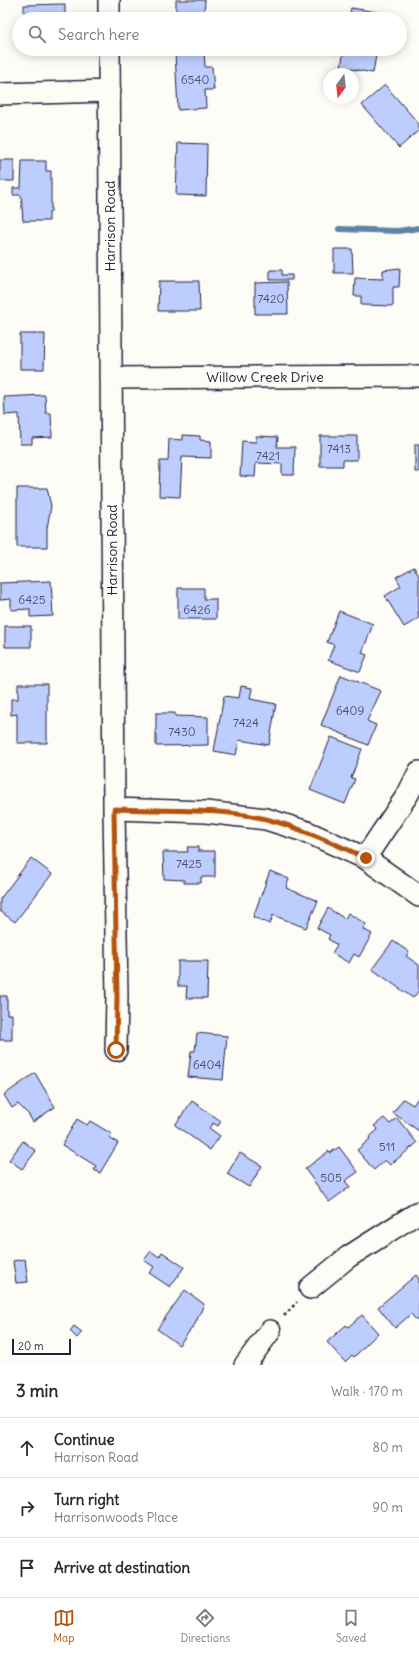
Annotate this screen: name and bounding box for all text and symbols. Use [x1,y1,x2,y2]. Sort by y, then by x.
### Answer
search box [12,12,407,56]
icon: search [26,23,48,45]
text: Search here [58,25,139,44]
north arrow [323,68,359,104]
house number: 6540 [181,72,209,87]
street label: Harrison Road [101,180,119,272]
house number: 7420 [257,291,285,306]
street label: Willow Creek Drive [206,368,324,386]
house number: 7413 [327,441,351,456]
house number: 7421 [256,448,280,463]
street label: Harrison Road [103,504,121,596]
house number: 6425 [18,592,46,607]
house number: 6426 [183,602,211,617]
house number: 6409 [336,703,364,718]
house number: 7424 [233,715,259,730]
house number: 7430 [168,724,196,739]
route end [357,849,375,867]
house number: 7425 [176,856,202,871]
route start [107,1041,125,1059]
house number: 6404 [193,1057,221,1072]
house number: 511 [379,1139,395,1154]
house number: 505 [320,1170,342,1185]
scale bar [12,1337,71,1356]
text: 20 m [18,1339,44,1353]
text: 3 min [16,1380,58,1402]
text: Walk · 170 m [331,1383,403,1400]
text: Continue [54,1430,115,1449]
icon: ahead [16,1437,38,1459]
text: 80 m [372,1439,403,1456]
text: Harrison Road [54,1449,139,1466]
text: Turn right [54,1490,119,1509]
icon: right [16,1497,38,1519]
text: 90 m [372,1499,403,1516]
text: Harrisonwoods Place [54,1509,178,1526]
icon: arrive [16,1557,38,1579]
text: Arrive at destination [54,1558,190,1577]
tab: Map [53,1607,75,1645]
tab: Directions [181,1607,230,1645]
tab: Saved [336,1607,366,1645]

